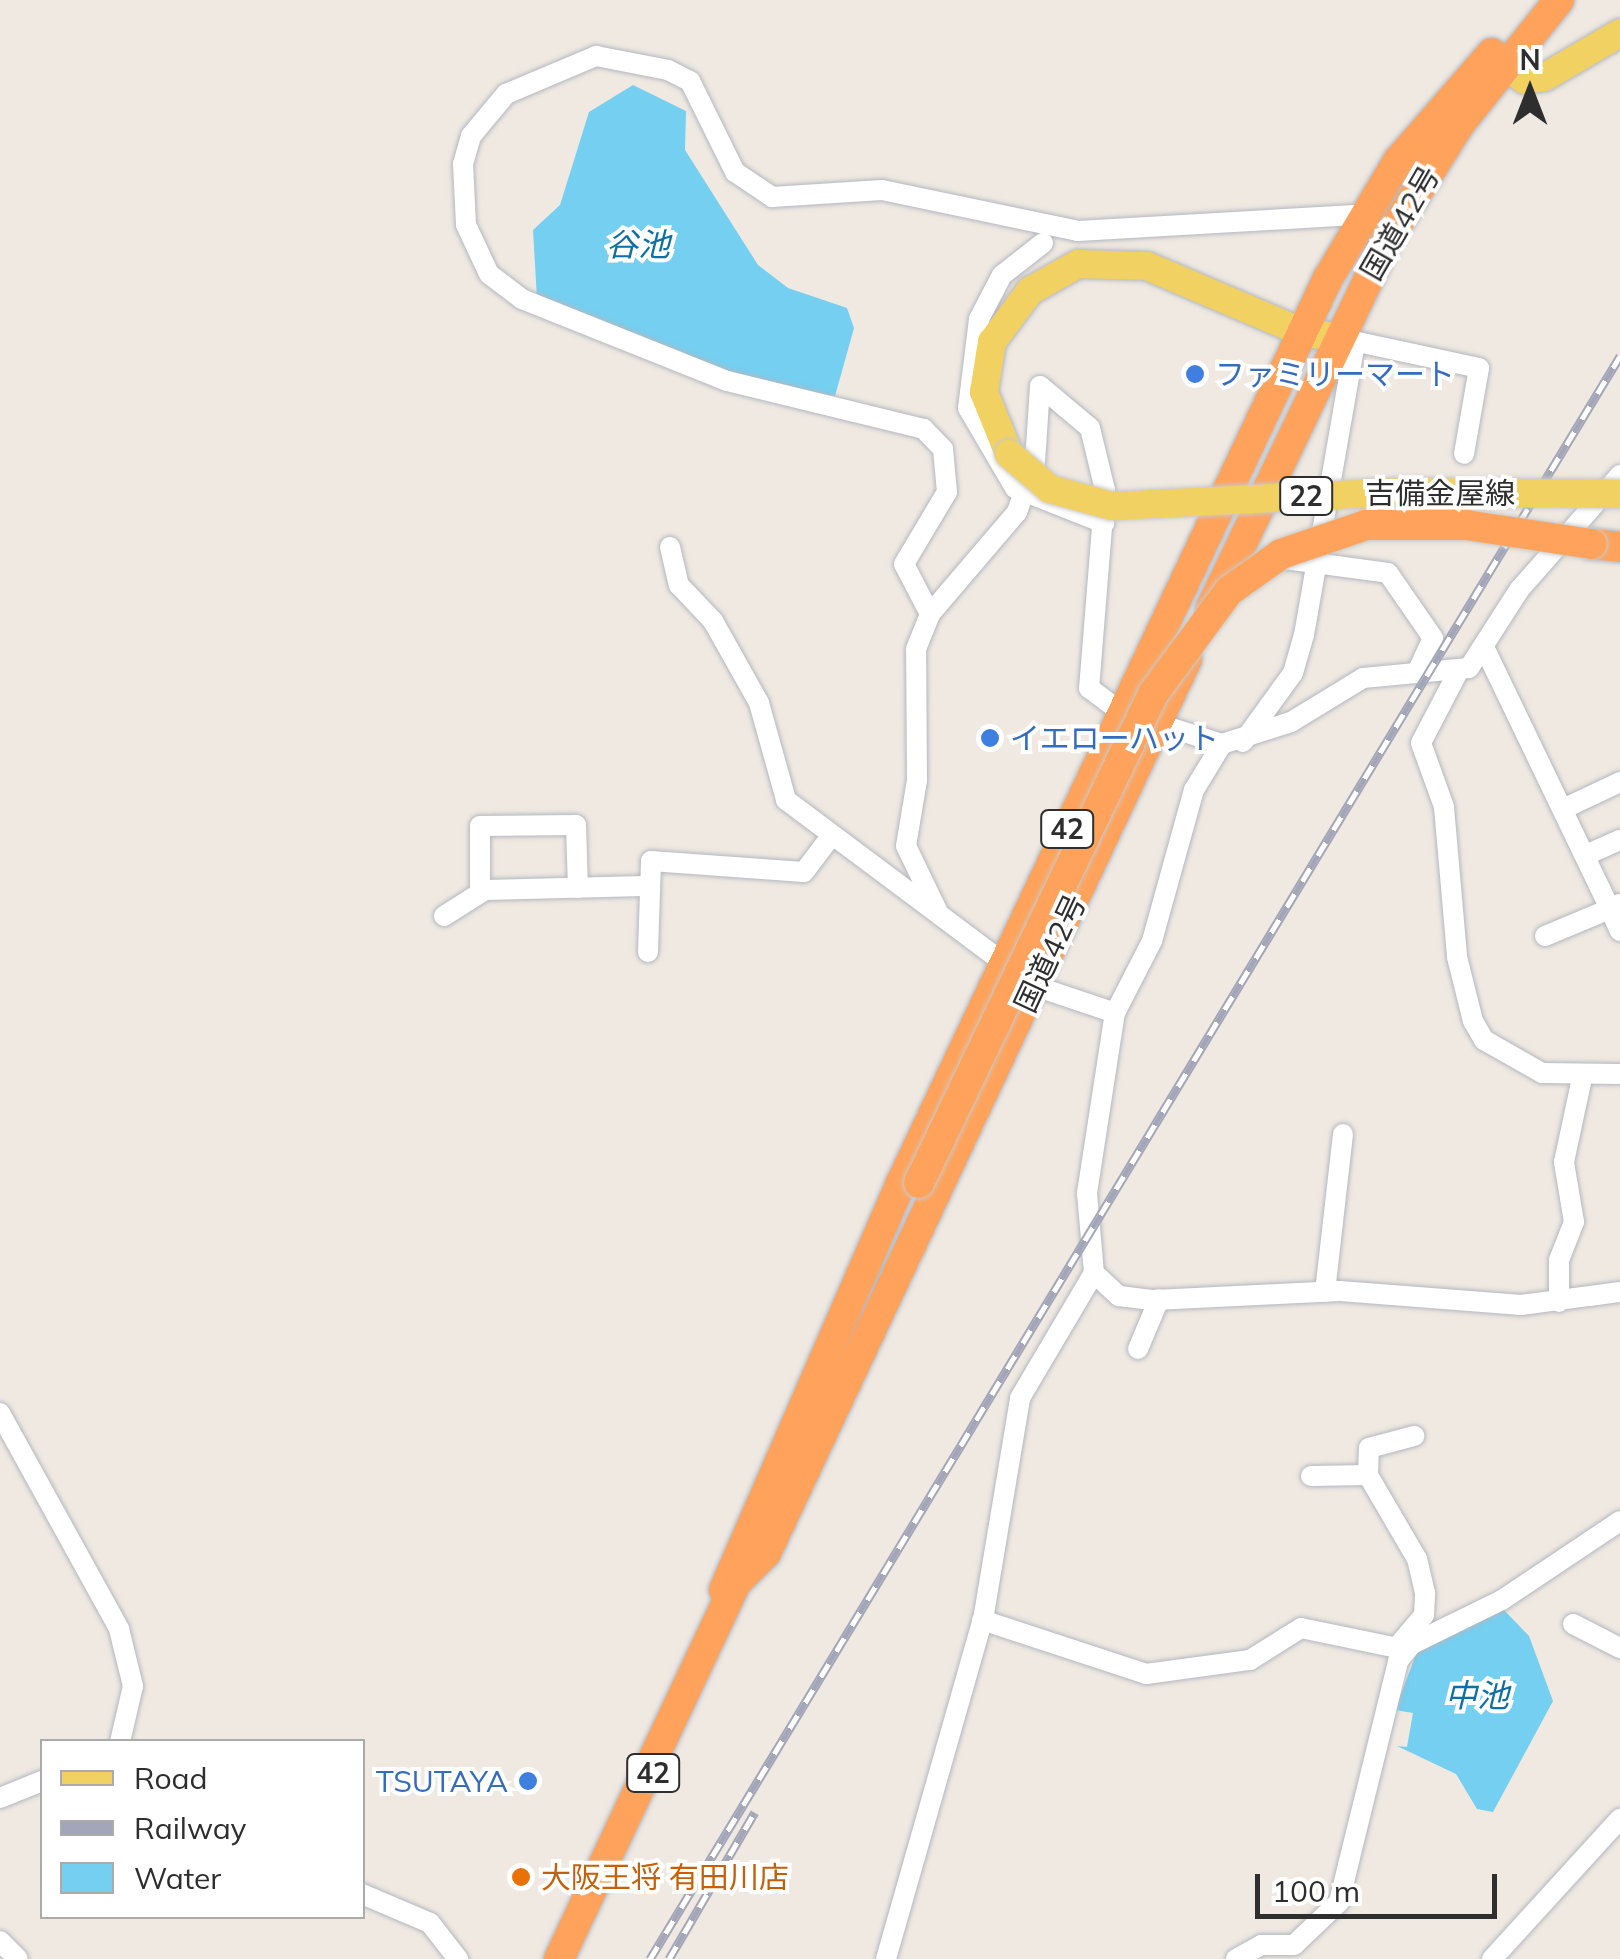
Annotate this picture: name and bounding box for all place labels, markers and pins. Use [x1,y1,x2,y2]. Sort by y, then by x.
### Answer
place label: ファミリーマート [1215,356,1455,392]
marker: ファミリーマート [1184,363,1206,385]
place label: イエローハット [1010,720,1220,756]
marker: イエローハット [979,727,1001,749]
place label: TSUTAYA [376,1763,508,1799]
marker: TSUTAYA [517,1770,539,1792]
place label: 大阪王将 有田川店 [541,1859,789,1895]
marker: 大阪王将 有田川店 [510,1866,532,1888]

